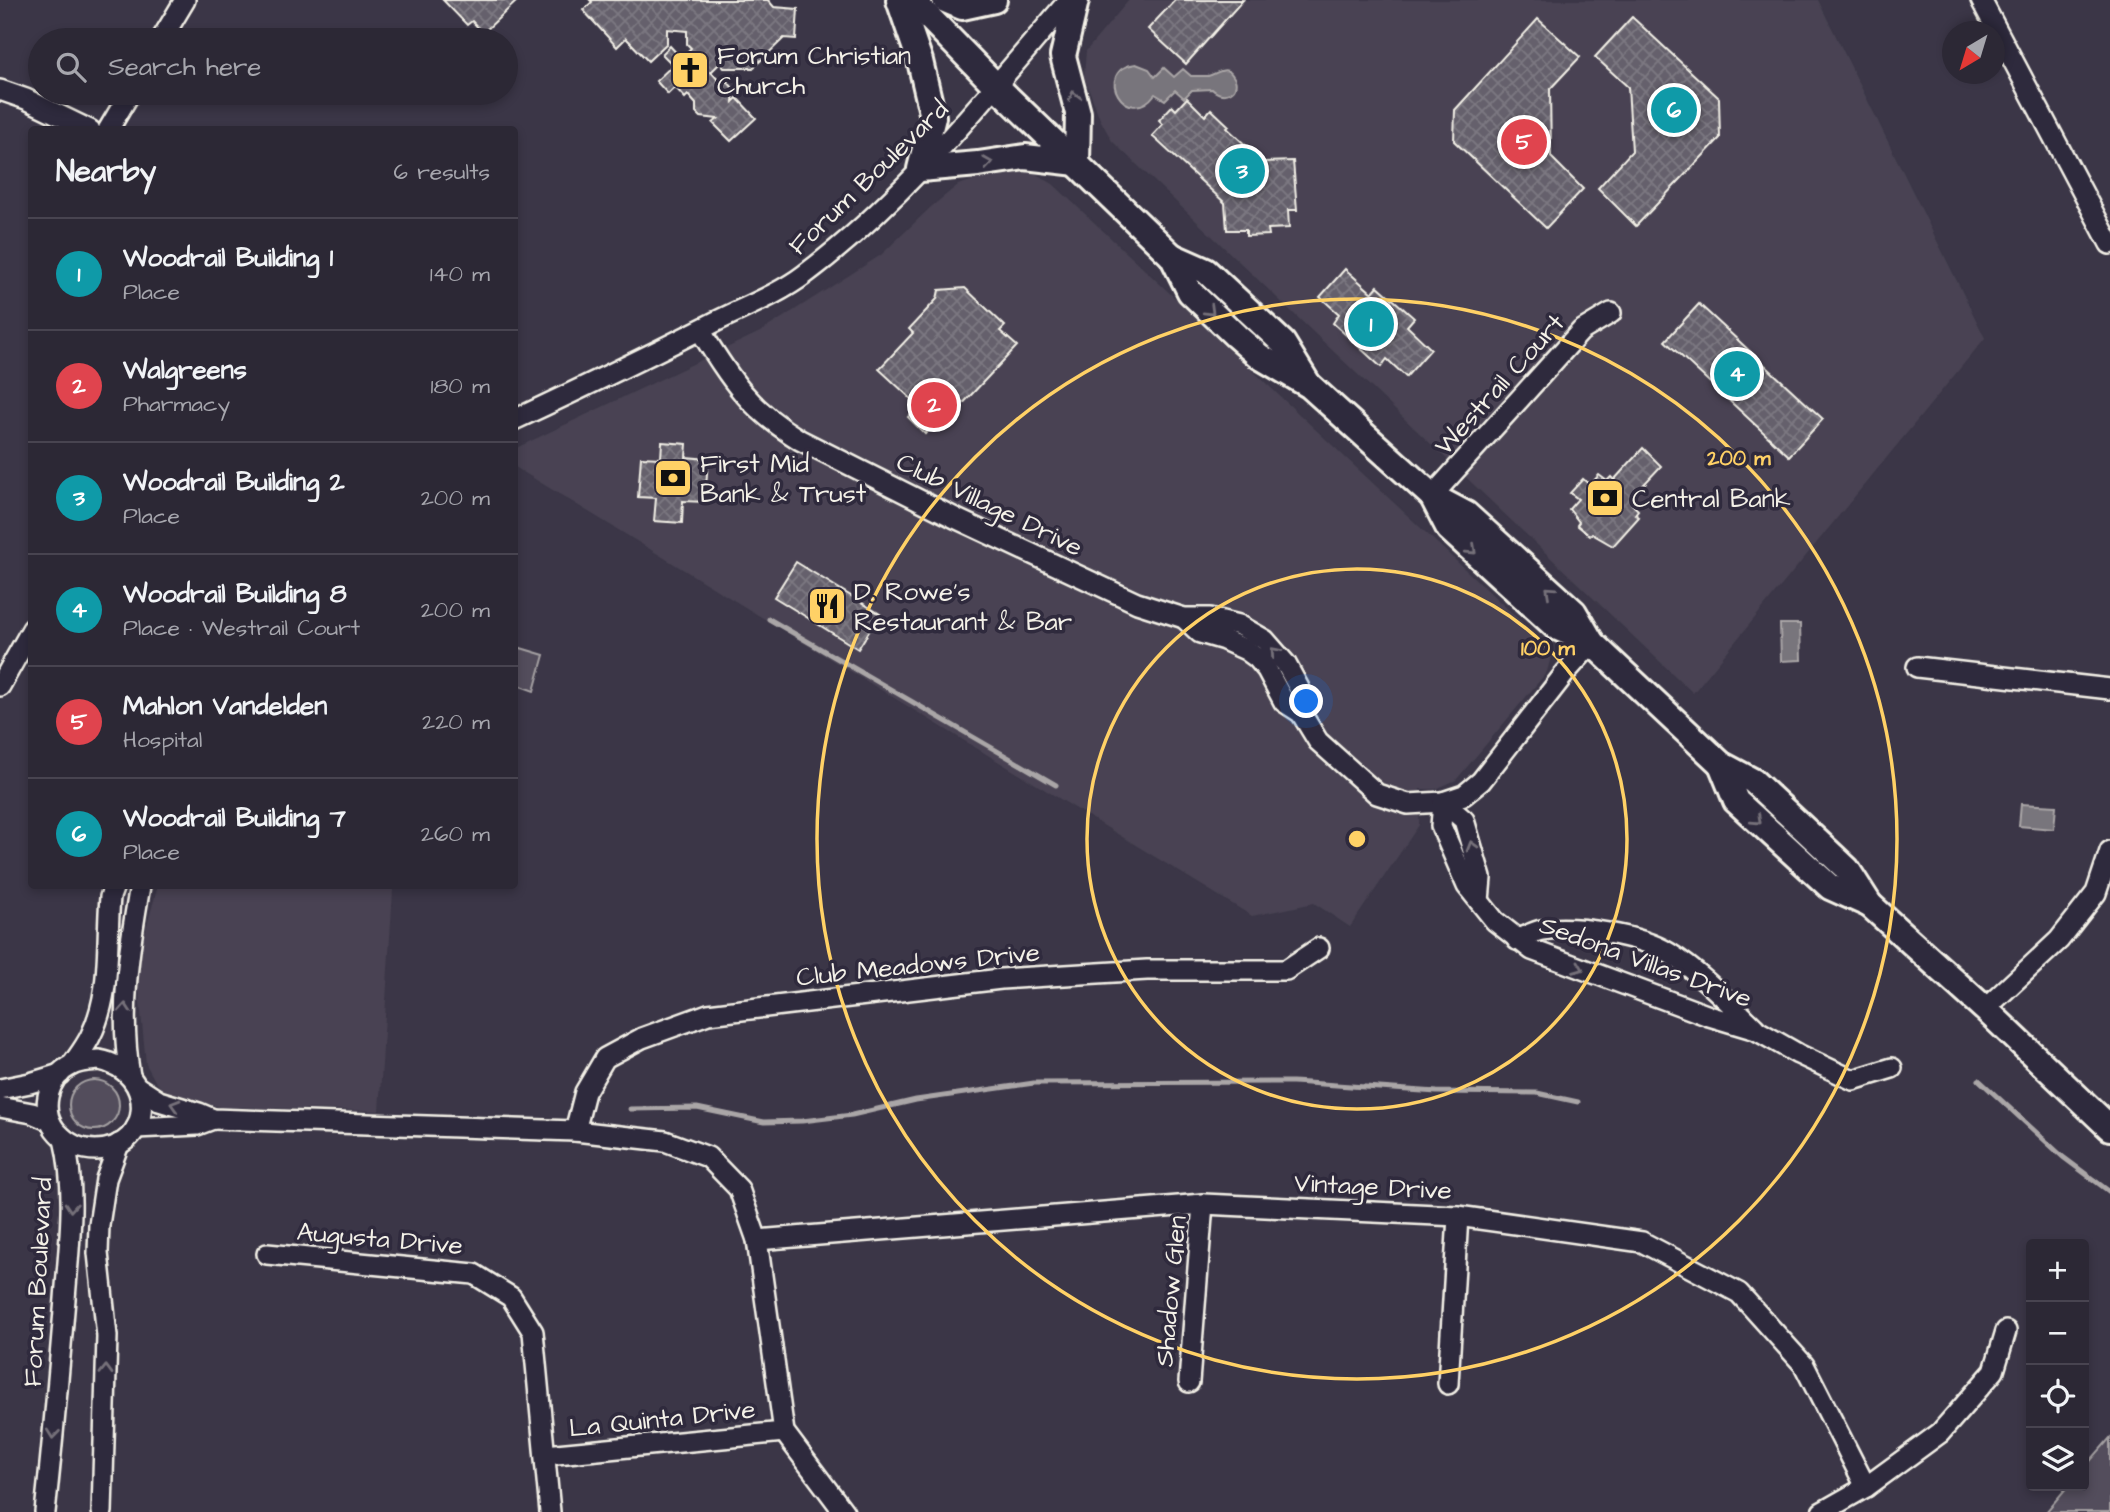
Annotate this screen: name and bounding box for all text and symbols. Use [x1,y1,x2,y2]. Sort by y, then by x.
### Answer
north arrow [1942,21,2005,84]
search box [28,28,518,105]
place label: Forum Christian Church [717,38,911,104]
icon: search [52,48,90,86]
text: Search here [108,49,261,85]
church icon: Forum Christian Church [669,49,711,91]
pin: 6 [1651,84,1697,136]
one-way arrow [1068,90,1082,102]
street label: Forum Boulevard [781,92,957,263]
pin: 5 [1501,116,1547,168]
pin: 3 [1219,145,1265,197]
text: Nearby [56,151,156,193]
one-way arrow [982,155,994,170]
text: 6 results [394,156,490,188]
text: Woodrail Building 1 [123,240,333,276]
text: 1 [78,258,80,290]
text: 140 m [430,258,490,290]
text: Place [123,276,180,308]
pin: 1 [1348,298,1394,350]
one-way arrow [1202,303,1215,316]
street label: Westrail Court [1426,306,1573,463]
pin: 4 [1714,348,1760,400]
text: Walgreens [123,352,247,388]
text: 2 [72,370,86,402]
text: 180 m [431,370,490,402]
pin: 2 [911,379,957,431]
text: Pharmacy [123,388,230,420]
street label: Club Village Drive [890,444,1089,567]
text: 200 m [1706,444,1771,473]
place label: First Mid Bank & Trust [700,446,867,512]
bank icon: First Mid Bank & Trust [652,457,694,499]
text: Woodrail Building 2 [123,464,345,500]
bank icon: Central Bank [1584,477,1626,519]
place label: Central Bank [1632,481,1791,517]
text: 3 [73,482,85,514]
text: 200 m [421,482,490,514]
text: Place [123,500,180,532]
one-way arrow [1464,541,1477,554]
place label: D. Rowe's Restaurant & Bar [854,574,1072,640]
text: Woodrail Building 8 [123,576,347,612]
restaurant icon: D. Rowe's Restaurant & Bar [806,585,848,627]
one-way arrow [1545,586,1558,599]
text: 4 [71,594,87,626]
text: 200 m [421,594,490,626]
text: Place · Westrail Court [123,612,360,644]
text: 100 m [1521,634,1576,663]
one-way arrow [1271,647,1283,660]
your location [1289,684,1323,718]
text: Mahlon Vandelden [123,688,327,724]
text: 5 [71,706,87,738]
text: 220 m [422,706,490,738]
text: Hospital [123,724,202,756]
text: Woodrail Building 7 [123,800,346,836]
one-way arrow [1749,812,1762,824]
text: 6 [72,818,86,850]
text: 260 m [421,818,490,850]
centre of rings [1345,827,1369,851]
text: Place [123,836,180,868]
one-way arrow [1466,841,1480,853]
street label: Sedona Villas Drive [1535,907,1757,1017]
street label: Club Meadows Drive [795,934,1042,996]
one-way arrow [1572,960,1584,974]
one-way arrow [118,1003,133,1014]
one-way arrow [169,1099,181,1114]
street label: Vintage Drive [1293,1165,1453,1211]
street label: Forum Boulevard [15,1176,61,1388]
one-way arrow [64,1202,79,1213]
street label: Augusta Drive [295,1214,464,1266]
street label: Shadow Glen [1146,1214,1196,1368]
map controls [2026,1239,2089,1491]
button: + [2026,1239,2089,1302]
button: − [2026,1302,2089,1365]
one-way arrow [98,1365,114,1375]
button: locate [2026,1365,2089,1428]
street label: La Quinta Drive [567,1391,757,1447]
one-way arrow [46,1428,61,1439]
button: layers [2026,1428,2089,1491]

